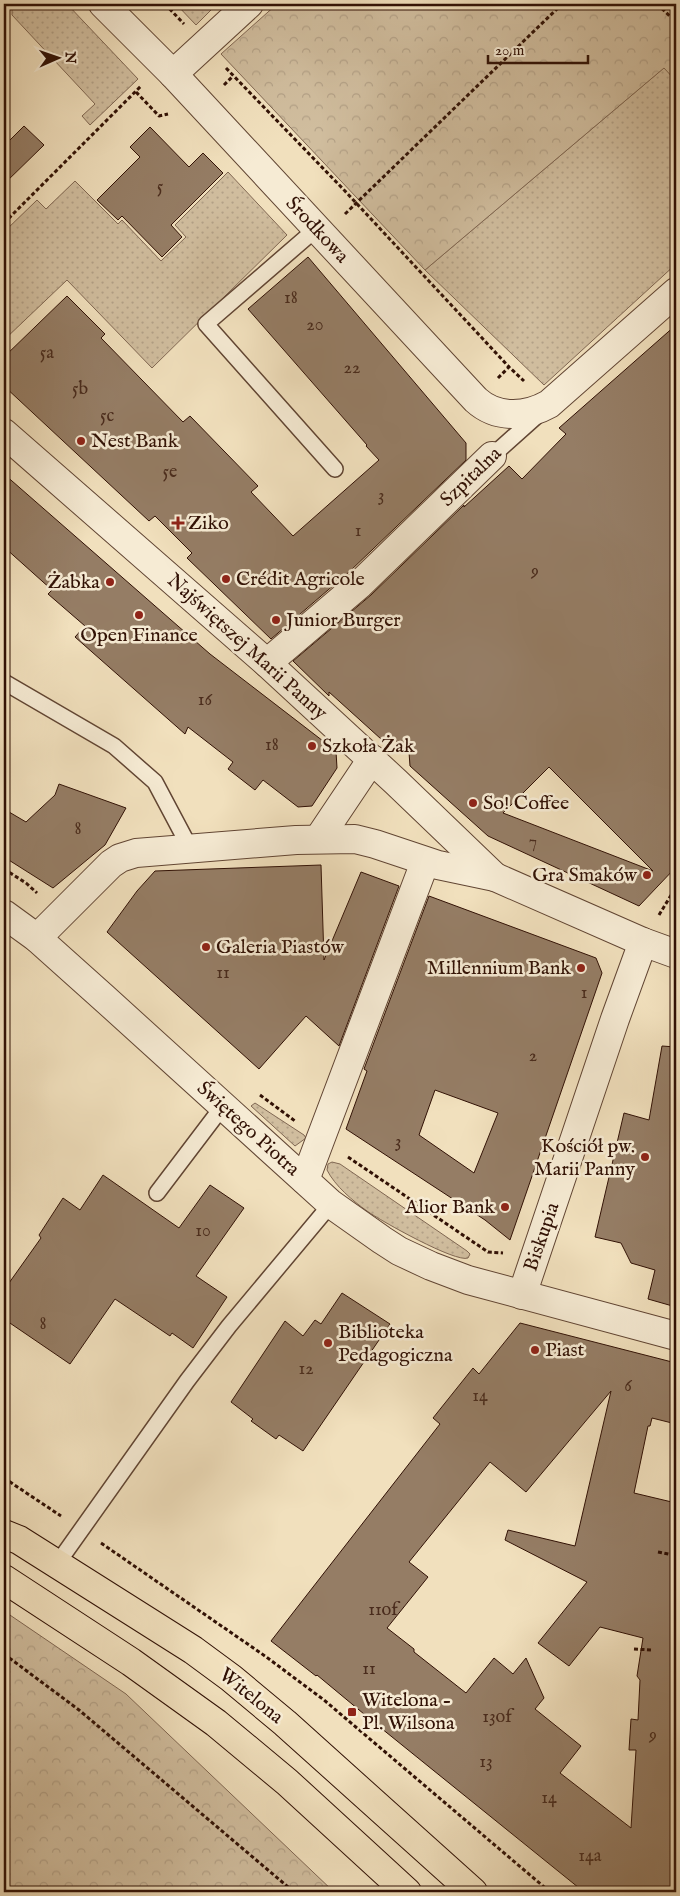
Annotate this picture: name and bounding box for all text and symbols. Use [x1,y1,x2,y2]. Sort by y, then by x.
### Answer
north arrow [32,32,82,82]
scale bar [488,32,588,64]
text: 20 m [495,41,525,60]
text: N [61,50,79,64]
house number: 5 [157,176,164,199]
street label: Środkowa [280,192,354,269]
house number: 18 [284,287,298,310]
house number: 20 [306,314,324,337]
house number: 5a [40,342,54,365]
house number: 22 [344,357,360,380]
house number: 5b [72,378,88,401]
house number: 5c [100,405,114,428]
place label: Nest Bank [91,429,179,454]
marker: Nest Bank [75,435,87,447]
street label: Szpitalna [435,441,507,512]
house number: 5e [163,461,177,484]
house number: 3 [378,485,384,508]
place label: Ziko [188,511,229,536]
marker: Ziko [172,517,184,529]
house number: 1 [355,520,361,543]
house number: 9 [530,560,539,583]
place label: Crédit Agricole [236,567,365,592]
street label: Najświętszej Marii Panny [162,568,332,726]
place label: Żabka [47,570,100,595]
marker: Crédit Agricole [220,573,232,585]
marker: Żabka [104,576,116,588]
place label: Junior Burger [284,608,401,633]
marker: Open Finance [133,609,145,621]
marker: Junior Burger [270,614,282,626]
place label: Open Finance [80,623,198,648]
house number: 16 [198,689,213,712]
house number: 18 [265,734,279,757]
place label: Szkoła Żak [322,734,415,759]
marker: Szkoła Żak [306,740,318,752]
place label: So! Coffee [483,791,569,816]
marker: So! Coffee [467,797,479,809]
house number: 8 [74,818,82,841]
house number: 7 [529,831,537,854]
place label: Gra Smaków [532,863,638,888]
marker: Gra Smaków [641,869,653,881]
place label: Galeria Piastów [216,935,345,960]
marker: Galeria Piastów [200,941,212,953]
place label: Millennium Bank [427,956,571,981]
house number: 11 [216,962,230,985]
marker: Millennium Bank [575,962,587,974]
house number: 1 [581,982,587,1005]
house number: 2 [529,1045,537,1068]
street label: Świętego Piotra [191,1076,305,1182]
house number: 3 [395,1131,401,1154]
place label: Kościół pw. Marii Panny [534,1134,635,1182]
marker: Kościół pw. Marii Panny [639,1151,651,1163]
place label: Alior Bank [404,1195,495,1220]
street label: Biskupia [519,1199,566,1275]
marker: Alior Bank [499,1201,511,1213]
house number: 10 [195,1220,211,1243]
house number: 8 [39,1313,47,1336]
place label: Biblioteka Pedagogiczna [338,1320,453,1368]
marker: Biblioteka Pedagogiczna [322,1337,334,1349]
place label: Piast [545,1338,585,1363]
marker: Piast [529,1344,541,1356]
house number: 12 [298,1358,314,1381]
house number: 6 [624,1375,632,1398]
house number: 14 [472,1385,488,1408]
house number: 11of [368,1599,401,1622]
house number: 11 [362,1658,376,1681]
street label: Witelona [214,1662,289,1730]
place label: Witelona - Pl. Wilsona [362,1688,455,1736]
marker: Witelona - Pl. Wilsona [346,1706,358,1718]
house number: 13of [482,1706,515,1729]
house number: 9 [648,1724,657,1747]
house number: 13 [479,1751,493,1774]
house number: 14 [541,1787,557,1810]
house number: 14a [578,1845,602,1868]

